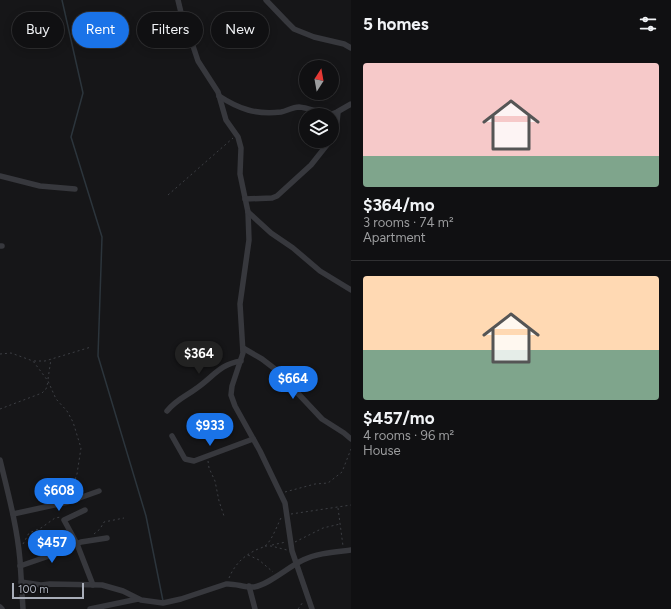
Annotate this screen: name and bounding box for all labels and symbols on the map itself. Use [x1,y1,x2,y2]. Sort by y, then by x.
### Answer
north arrow [299,60,339,100]
pin: $364 [175,341,223,375]
pin: $664 [269,366,317,400]
pin: $933 [186,413,234,447]
pin: $608 [35,478,83,512]
pin: $457 [28,530,76,564]
scale bar [12,581,84,600]

